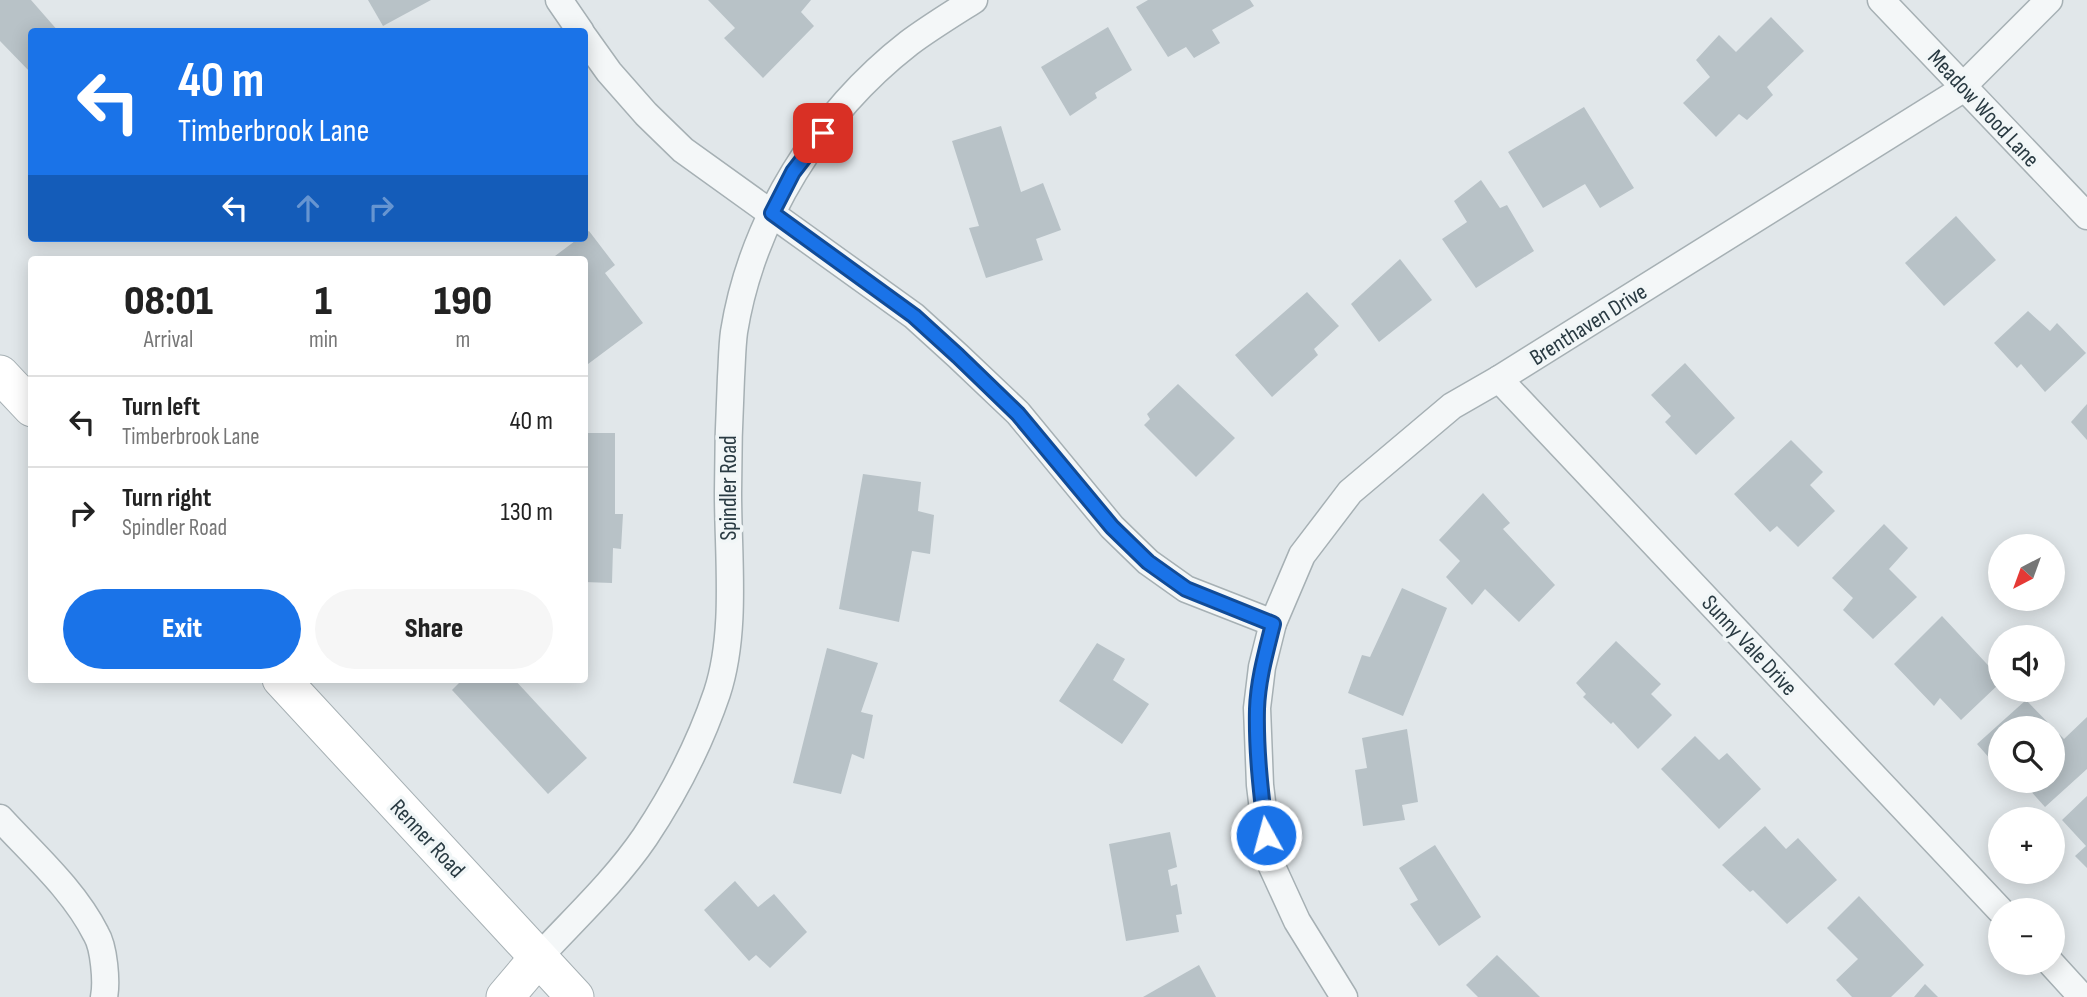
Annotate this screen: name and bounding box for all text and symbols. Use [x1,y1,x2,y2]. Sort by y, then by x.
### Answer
street label: Meadow Wood Lane [1922,44,2045,173]
text: 40 m [178,52,264,111]
icon: left [63,56,154,147]
pin [793,103,853,163]
text: Timberbrook Lane [178,112,369,151]
icon: arrive [804,114,842,152]
icon: left [216,189,254,227]
icon: ahead [289,189,327,227]
icon: right [362,189,400,227]
text: 08:01 [124,276,213,327]
text: 1 [315,276,332,327]
text: 190 [434,276,492,327]
street label: Brenthaven Drive [1525,278,1652,372]
text: Arrival [144,326,193,354]
text: min [309,326,338,354]
text: m [456,326,470,354]
text: Turn left [122,392,200,423]
icon: left [63,403,101,441]
text: 40 m [510,406,553,437]
text: Timberbrook Lane [122,423,260,451]
street label: Spindler Road [715,435,743,541]
text: Turn right [122,483,211,514]
icon: right [63,494,101,532]
text: 130 m [501,497,553,528]
text: Spindler Road [122,514,227,542]
north arrow [1988,534,2065,611]
map controls [1988,534,2065,975]
button: Exit [63,589,301,669]
button: Share [315,589,553,669]
street label: Sunny Vale Drive [1696,590,1803,702]
button: sound [1988,625,2065,702]
button: search [1988,716,2065,793]
street label: Renner Road [384,794,471,884]
position arrow [1229,798,1303,872]
button: + [1988,807,2065,884]
button: − [1988,898,2065,975]

